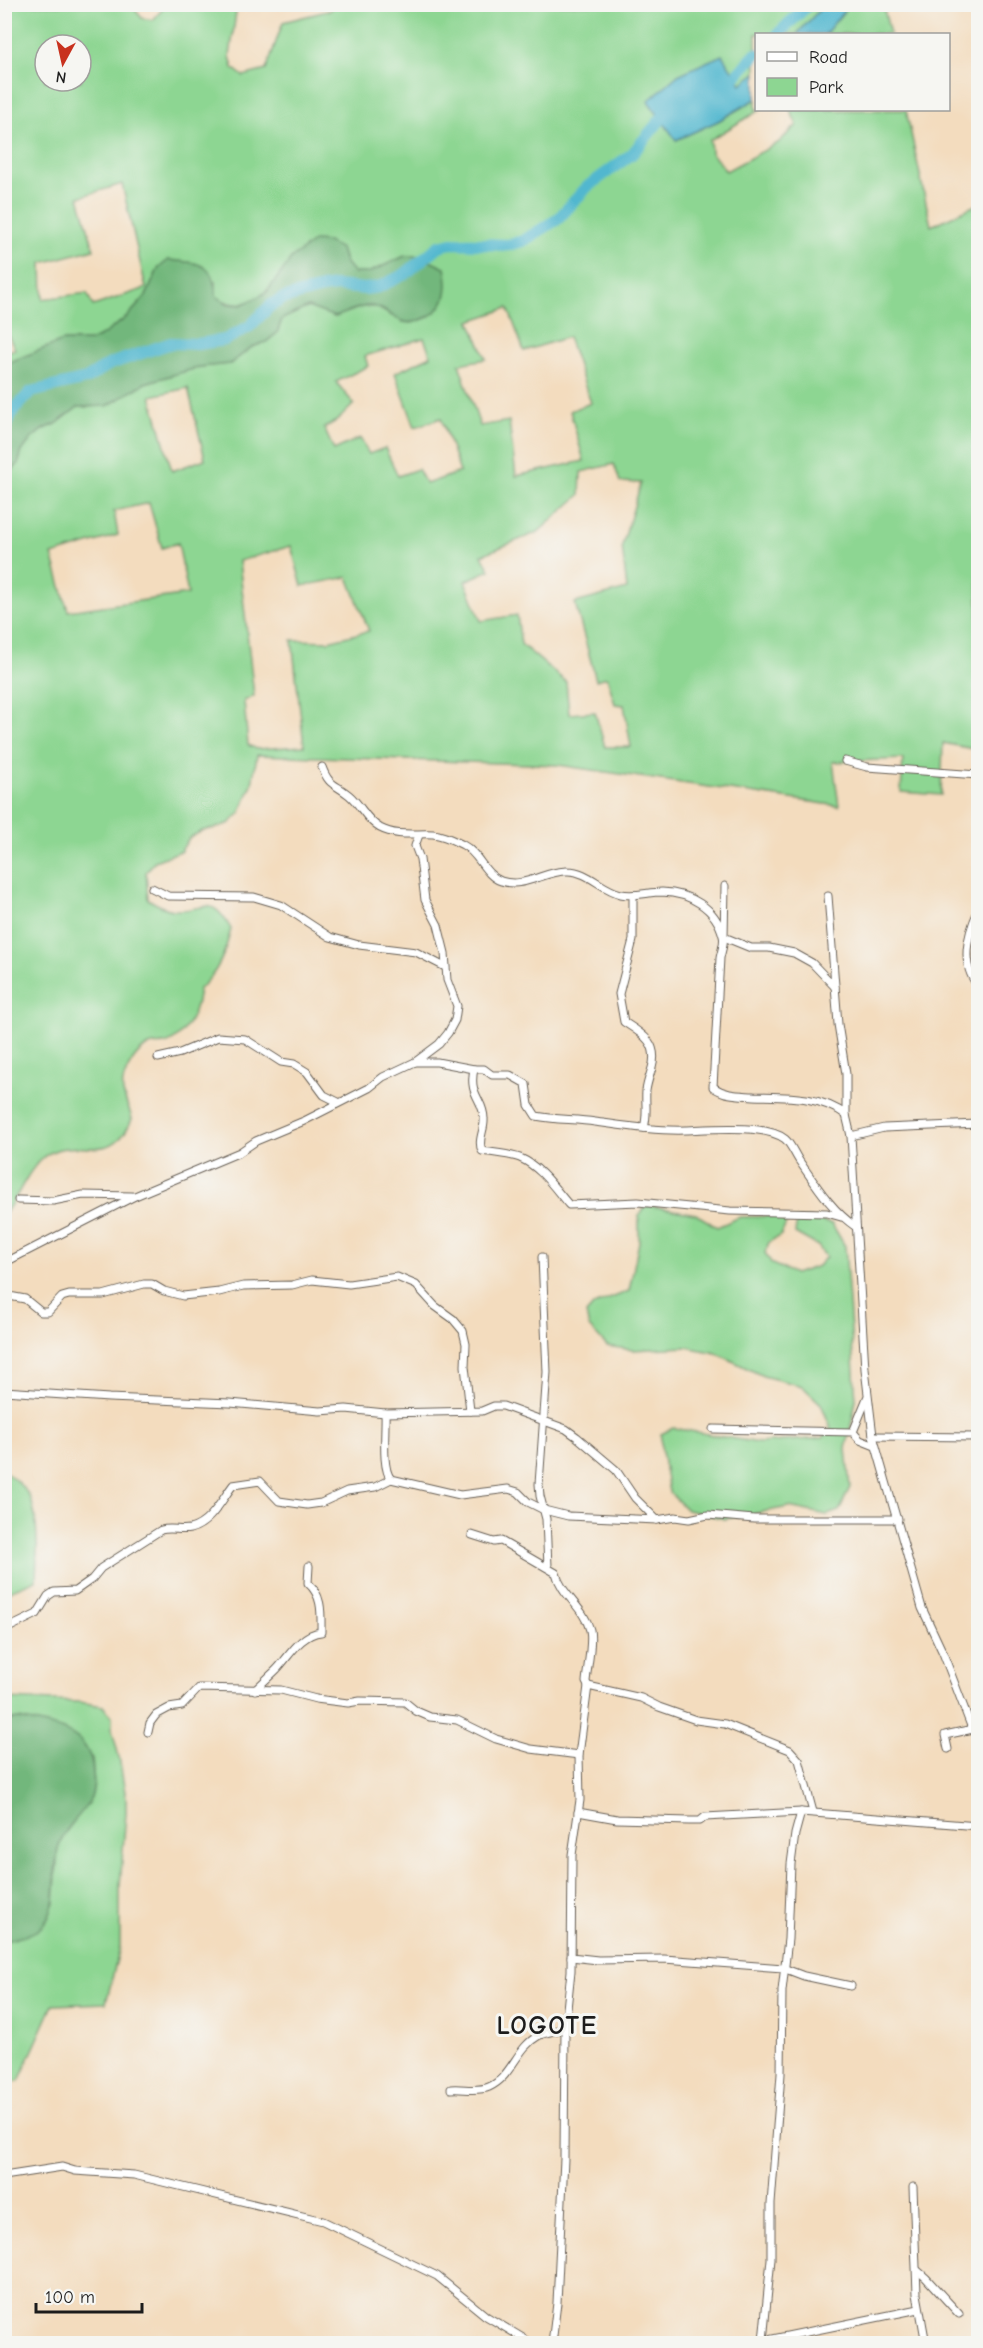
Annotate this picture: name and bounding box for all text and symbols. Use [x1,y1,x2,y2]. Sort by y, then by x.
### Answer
north arrow [33,33,93,93]
legend [755,33,950,111]
text: Road [809,47,848,68]
text: N [55,67,67,87]
text: Park [809,77,844,98]
district label: LOGOTE [496,2011,598,2041]
scale bar [36,2276,142,2314]
text: 100 m [45,2287,95,2308]

